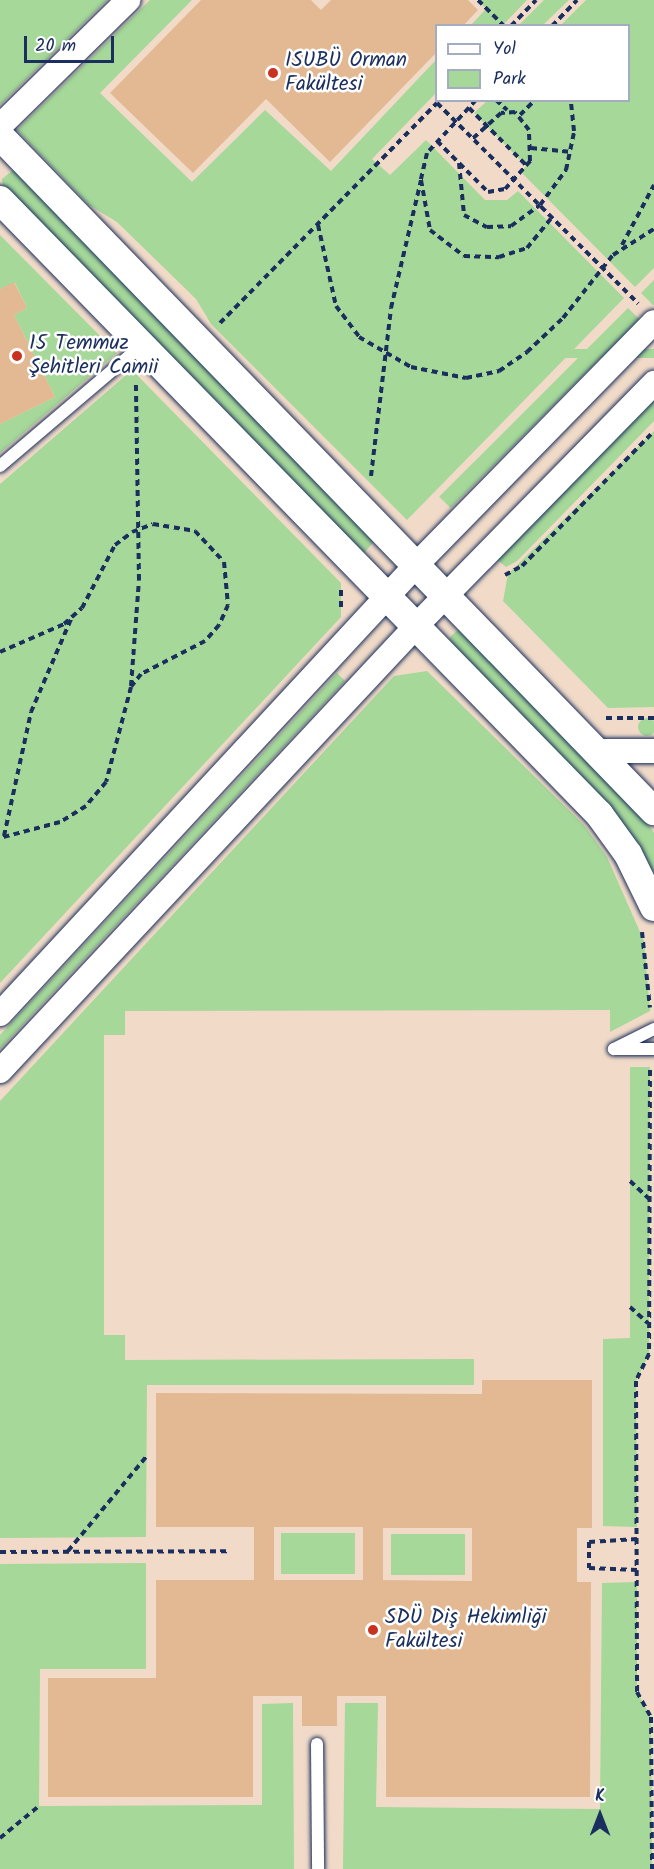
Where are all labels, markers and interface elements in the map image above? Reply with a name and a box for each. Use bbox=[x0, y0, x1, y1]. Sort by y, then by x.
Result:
scale bar bbox=[27, 24, 117, 62]
legend bbox=[435, 24, 630, 102]
text: 20 m bbox=[35, 32, 76, 61]
text: Yol bbox=[493, 35, 516, 64]
place label: ISUBÜ Orman Fakültesi bbox=[285, 48, 407, 98]
text: Park bbox=[493, 65, 526, 94]
marker: ISUBÜ Orman Fakültesi bbox=[266, 66, 280, 80]
place label: 15 Temmuz Şehitleri Camii bbox=[29, 331, 158, 381]
marker: 15 Temmuz Şehitleri Camii bbox=[10, 349, 24, 363]
place label: SDÜ Diş Hekimliği Fakültesi bbox=[385, 1605, 547, 1655]
marker: SDÜ Diş Hekimliği Fakültesi bbox=[366, 1623, 380, 1637]
text: K bbox=[595, 1784, 605, 1809]
north arrow bbox=[570, 1785, 630, 1845]

